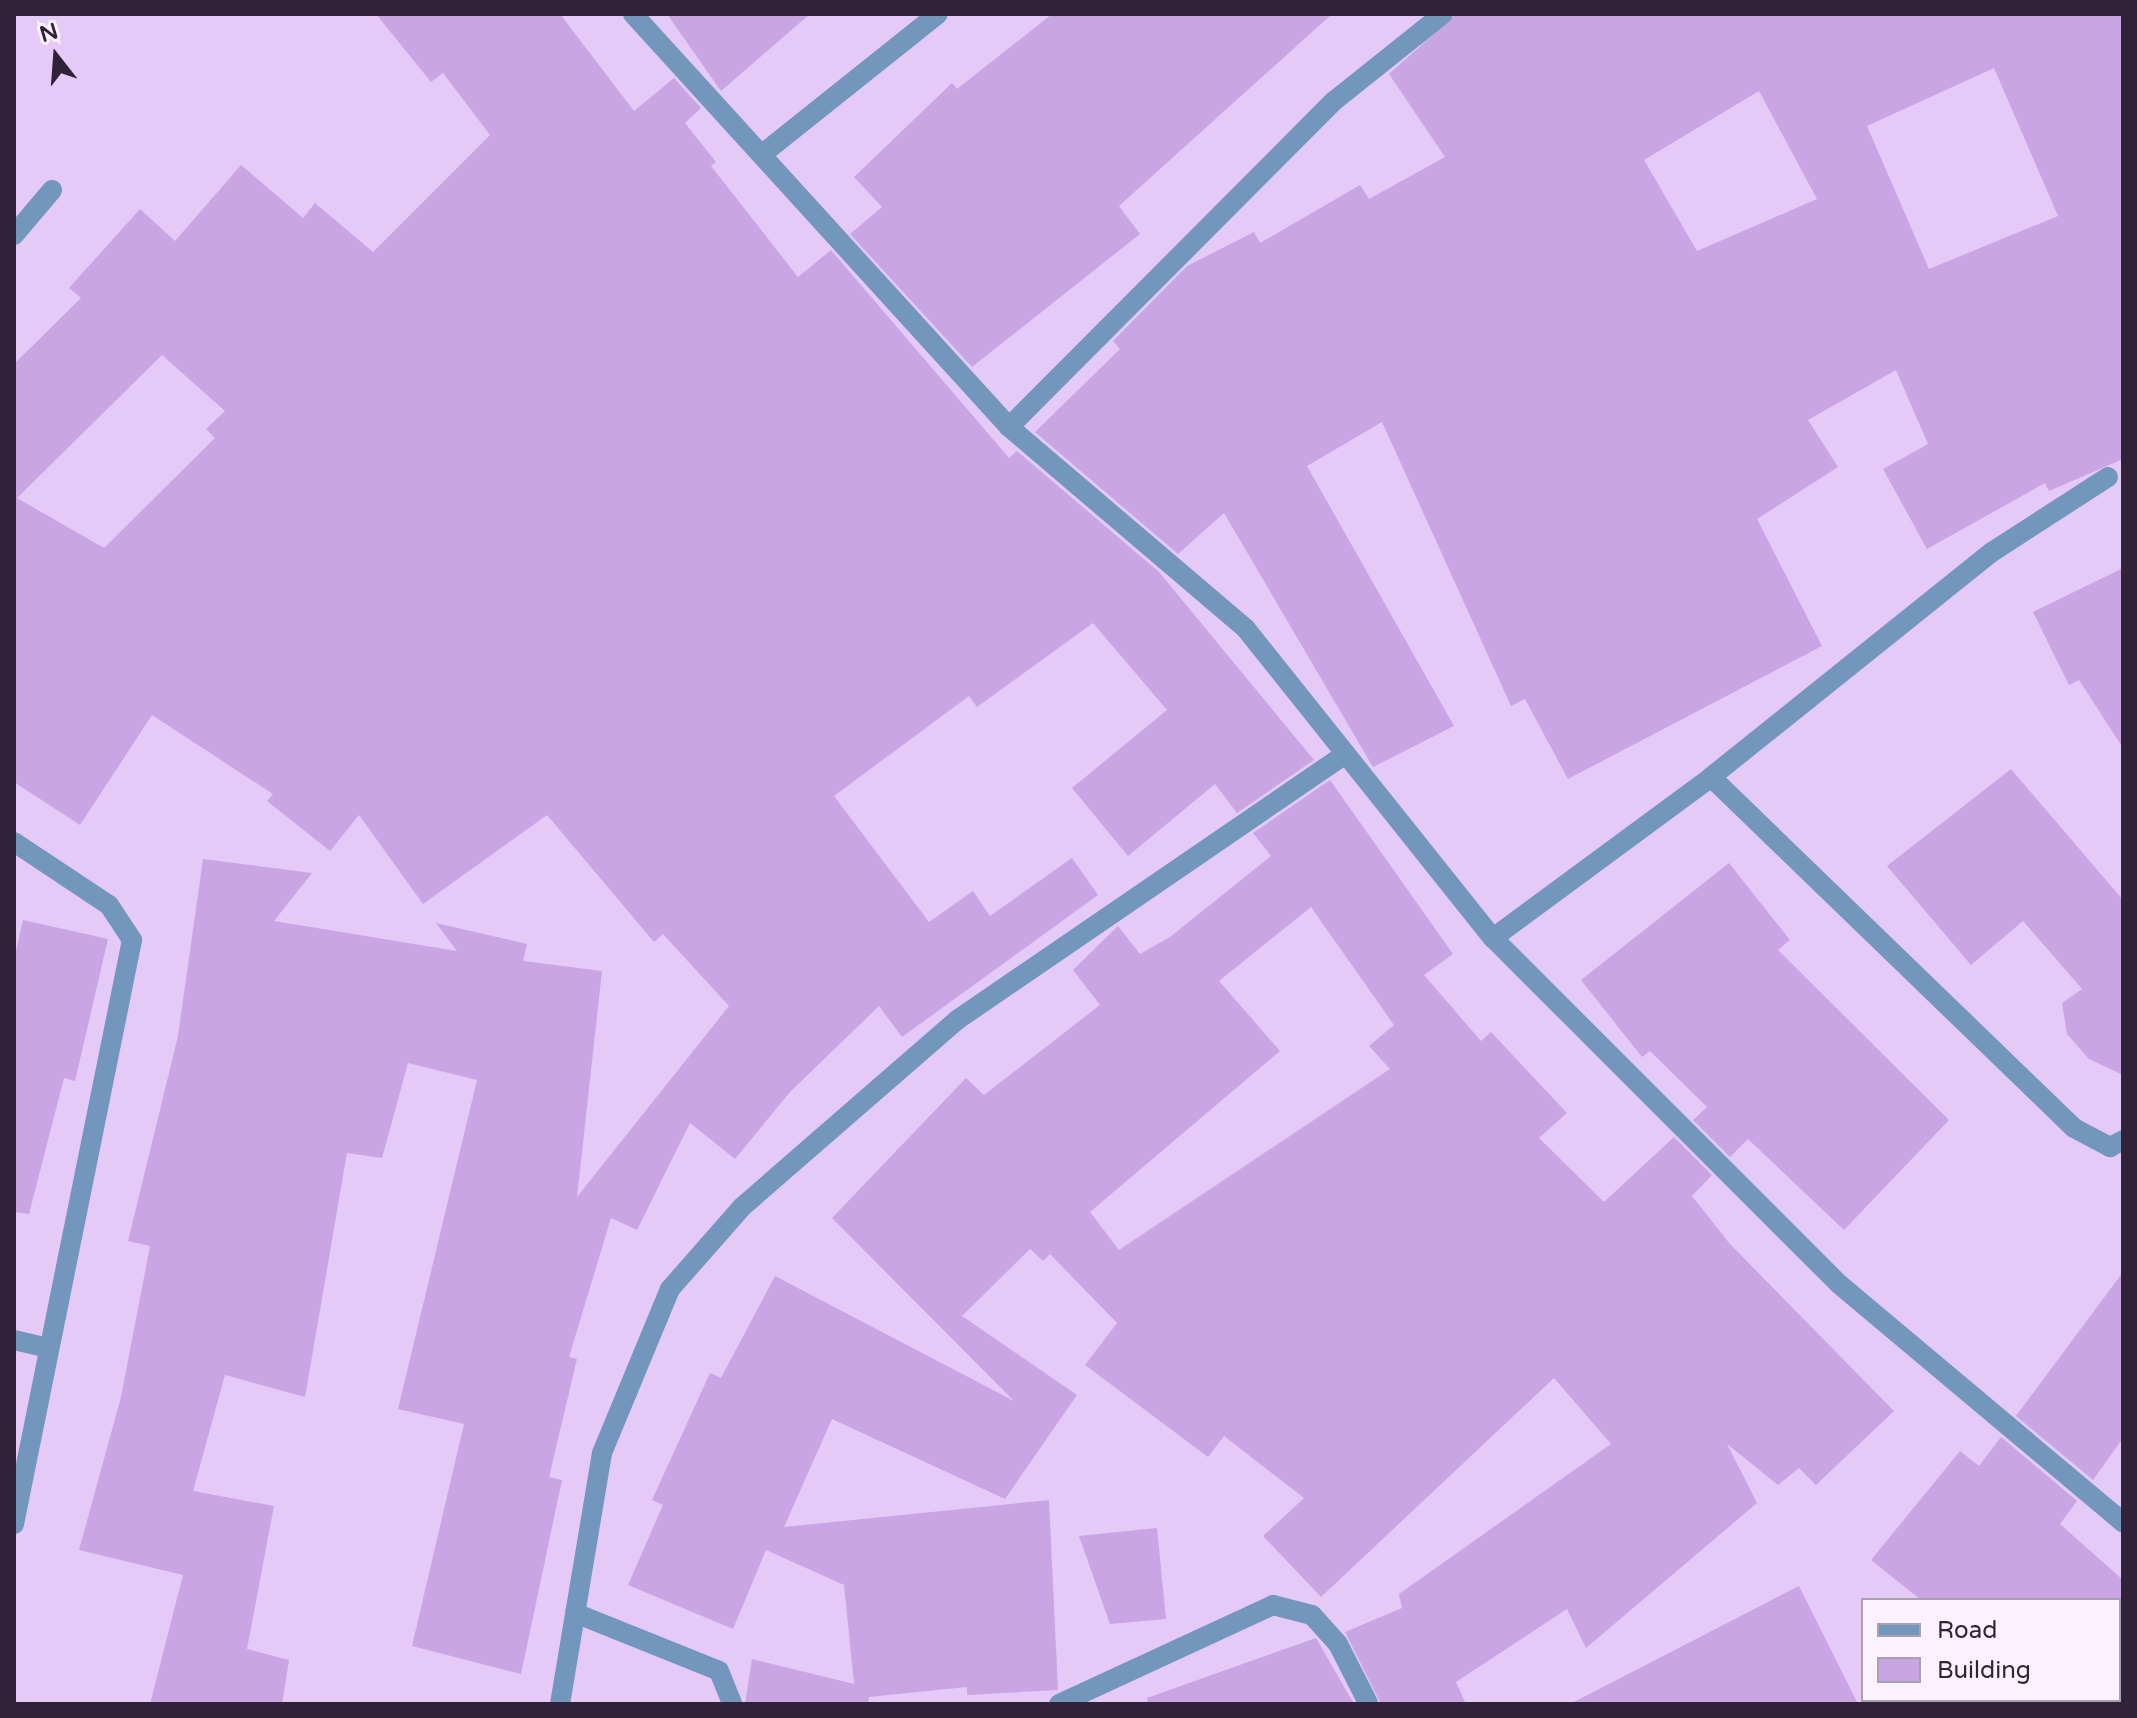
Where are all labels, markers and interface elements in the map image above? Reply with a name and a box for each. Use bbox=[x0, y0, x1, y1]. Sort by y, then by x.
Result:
north arrow bbox=[16, 16, 96, 96]
text: N bbox=[37, 18, 61, 48]
legend bbox=[1861, 1598, 2121, 1702]
text: Road bbox=[1937, 1616, 1997, 1645]
text: Building bbox=[1937, 1656, 2031, 1685]

